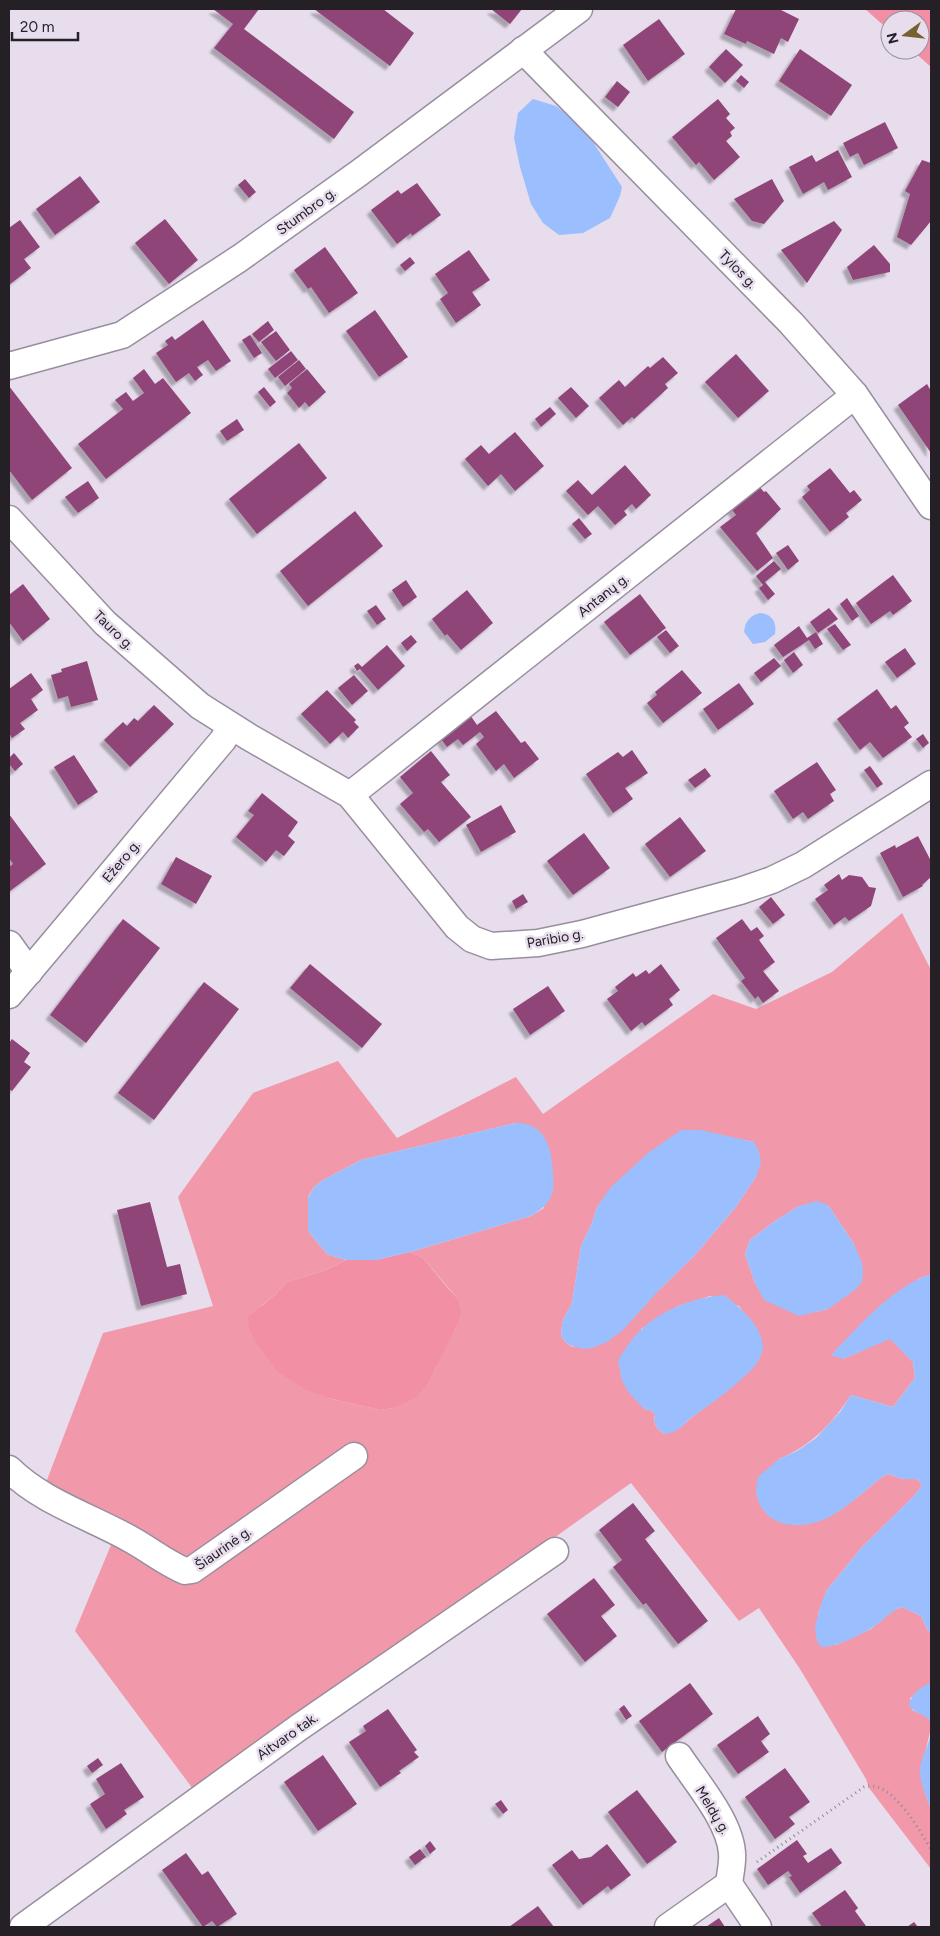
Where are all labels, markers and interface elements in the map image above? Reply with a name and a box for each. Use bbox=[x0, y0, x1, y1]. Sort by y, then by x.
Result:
scale bar bbox=[12, 10, 79, 42]
north arrow bbox=[880, 10, 930, 60]
text: 20 m bbox=[20, 18, 54, 36]
text: N bbox=[883, 31, 903, 46]
street label: Stumbro g. bbox=[273, 184, 339, 239]
street label: Tylos g. bbox=[715, 246, 760, 292]
street label: Antanų g. bbox=[574, 570, 632, 621]
street label: Tauro g. bbox=[90, 607, 137, 654]
street label: Ežero g. bbox=[99, 837, 144, 886]
street label: Paribio g. bbox=[525, 925, 585, 952]
street label: Šiaurinė g. bbox=[192, 1523, 255, 1574]
street label: Aitvaro tak. bbox=[253, 1709, 321, 1764]
street label: Meldų g. bbox=[692, 1783, 734, 1837]

